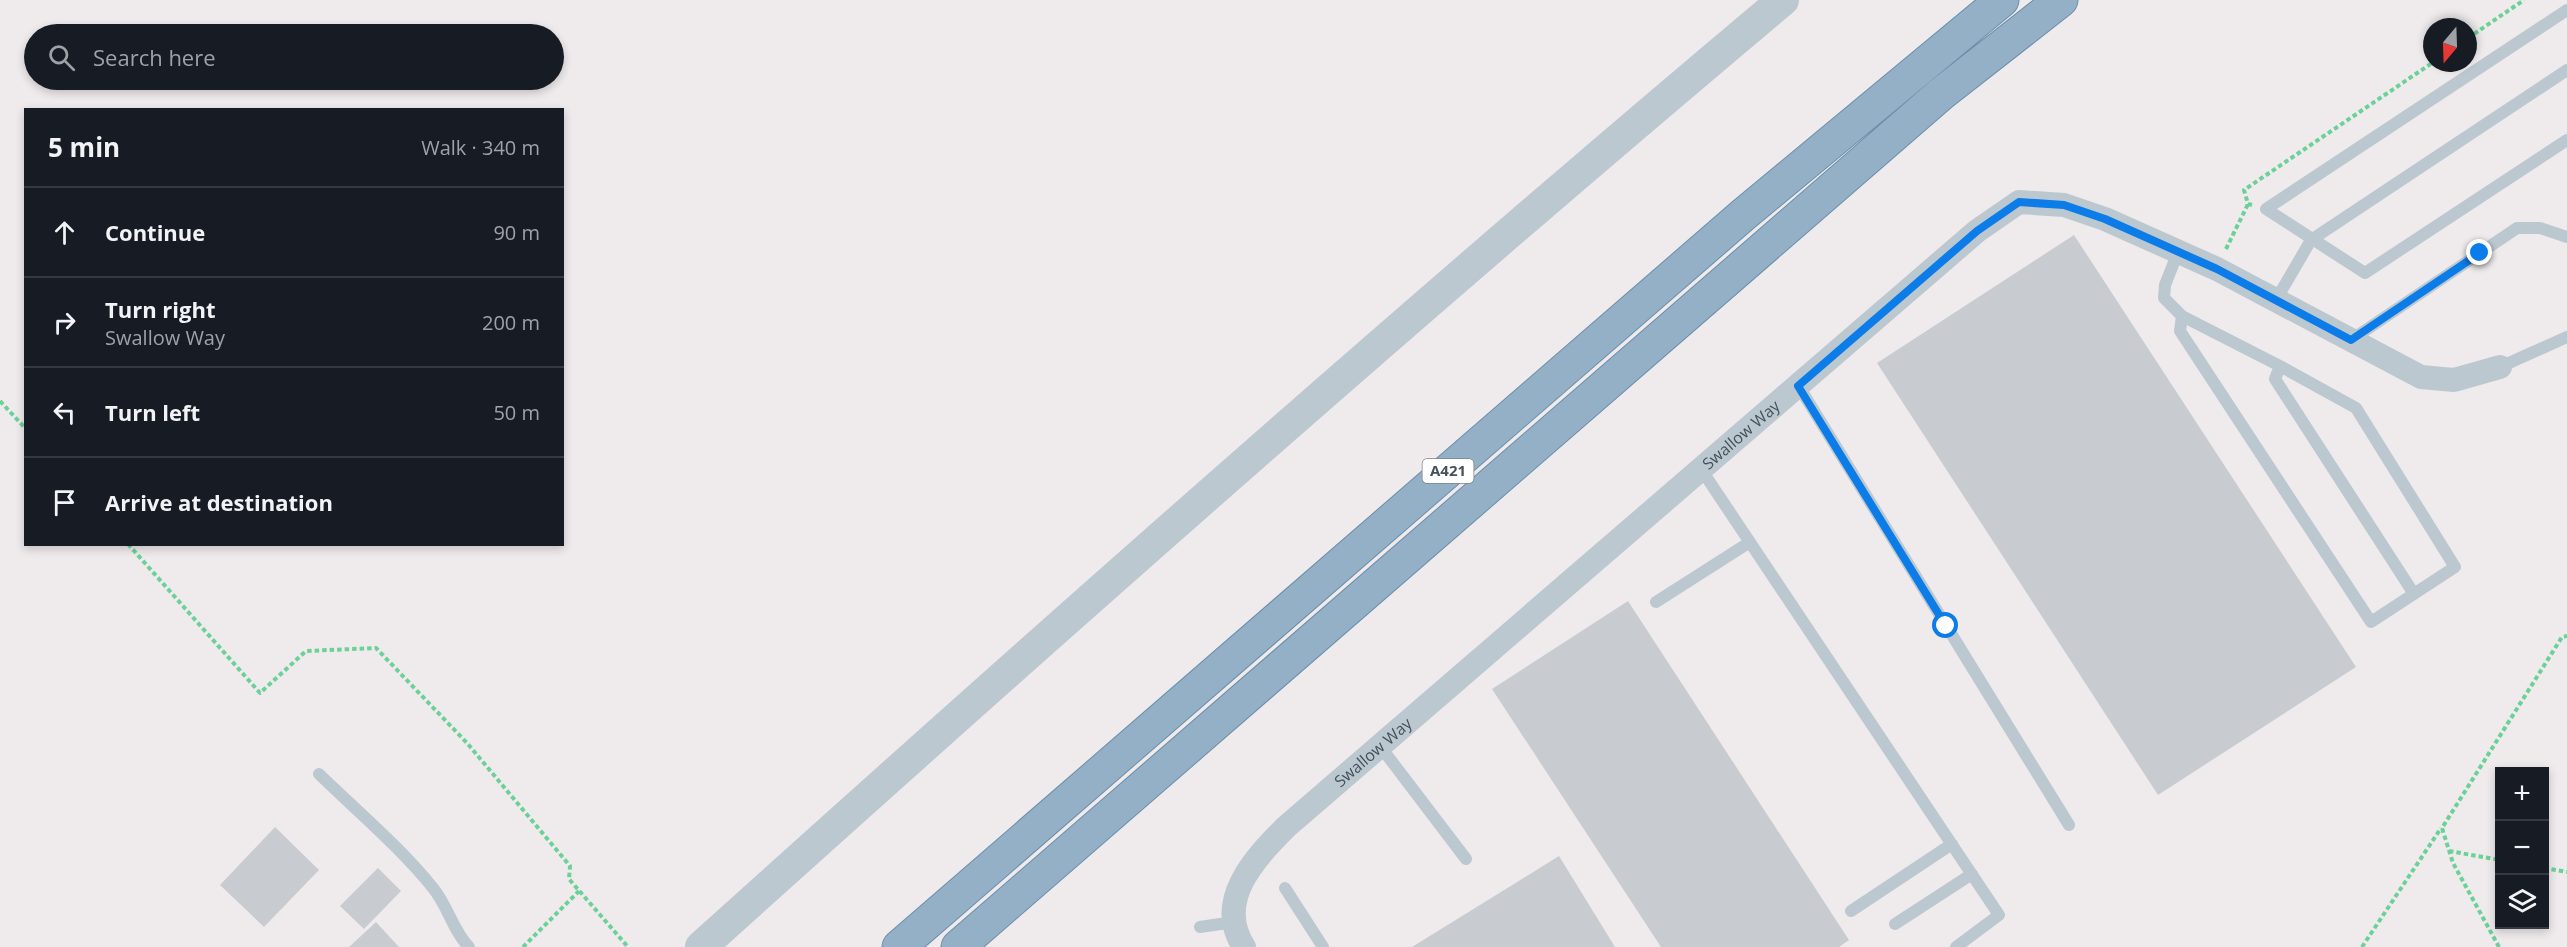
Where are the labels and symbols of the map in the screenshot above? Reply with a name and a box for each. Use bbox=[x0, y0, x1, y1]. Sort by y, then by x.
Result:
north arrow bbox=[2423, 18, 2477, 72]
route end bbox=[2466, 239, 2492, 265]
street label: Swallow Way bbox=[1697, 394, 1785, 474]
road number: A421 bbox=[1422, 459, 1474, 483]
route start bbox=[1932, 612, 1958, 638]
street label: Swallow Way bbox=[1329, 712, 1417, 792]

